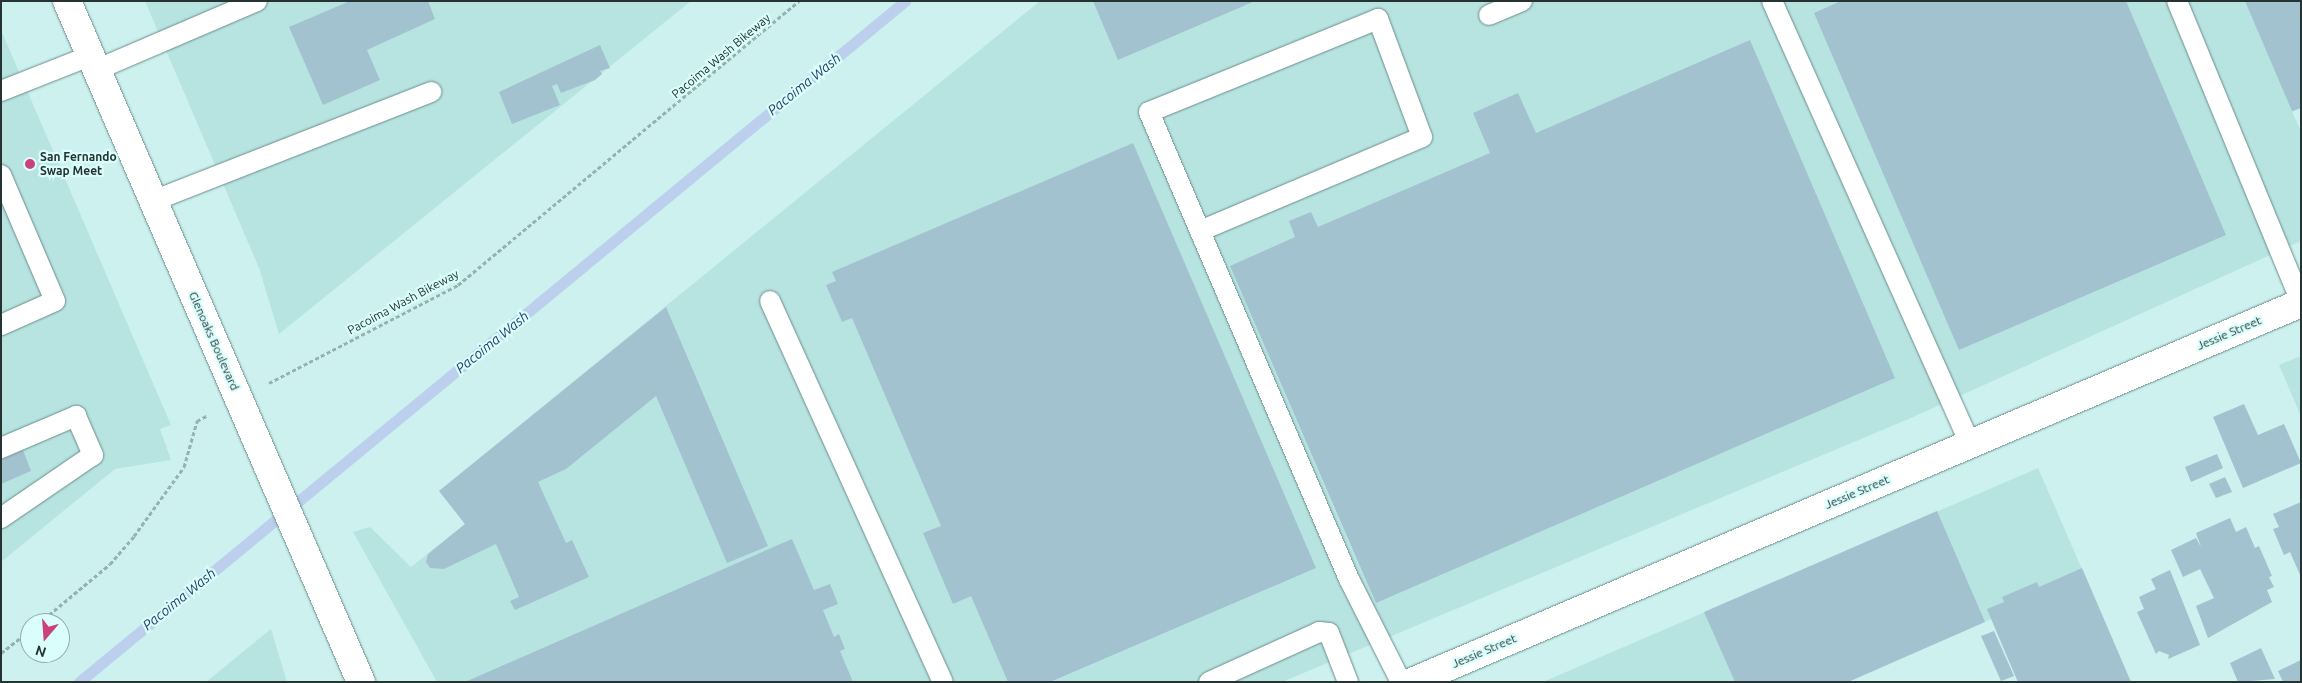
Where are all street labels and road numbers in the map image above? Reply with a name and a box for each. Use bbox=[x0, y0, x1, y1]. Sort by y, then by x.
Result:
street label: Pacoima Wash Bikeway bbox=[669, 11, 773, 101]
street label: Pacoima Wash Bikeway bbox=[345, 267, 461, 337]
street label: Glenoaks Boulevard bbox=[186, 289, 242, 393]
street label: Jessie Street bbox=[2195, 313, 2263, 353]
street label: Jessie Street bbox=[1823, 472, 1891, 512]
street label: Jessie Street bbox=[1450, 631, 1518, 671]

